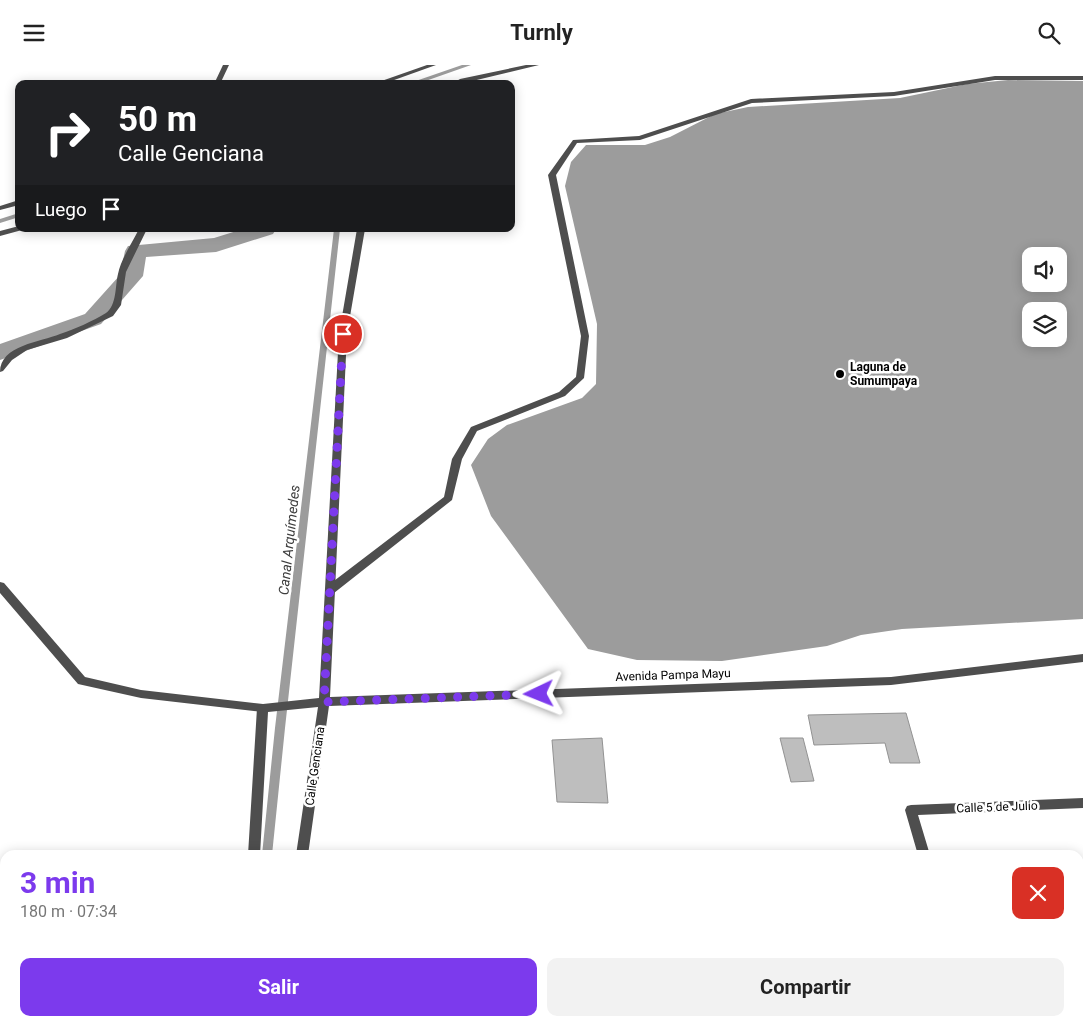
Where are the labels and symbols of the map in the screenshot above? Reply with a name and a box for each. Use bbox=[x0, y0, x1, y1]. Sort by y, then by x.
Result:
pin bbox=[322, 313, 364, 355]
place label: Laguna de Sumumpaya bbox=[850, 360, 918, 388]
marker: Laguna de Sumumpaya bbox=[834, 368, 846, 380]
water label: Canal Arquímedes bbox=[275, 484, 303, 596]
street label: Avenida Pampa Mayu bbox=[615, 666, 731, 684]
position arrow bbox=[512, 667, 564, 719]
street label: Calle Genciana bbox=[303, 726, 327, 806]
street label: Calle 5 de Julio bbox=[956, 799, 1038, 815]

